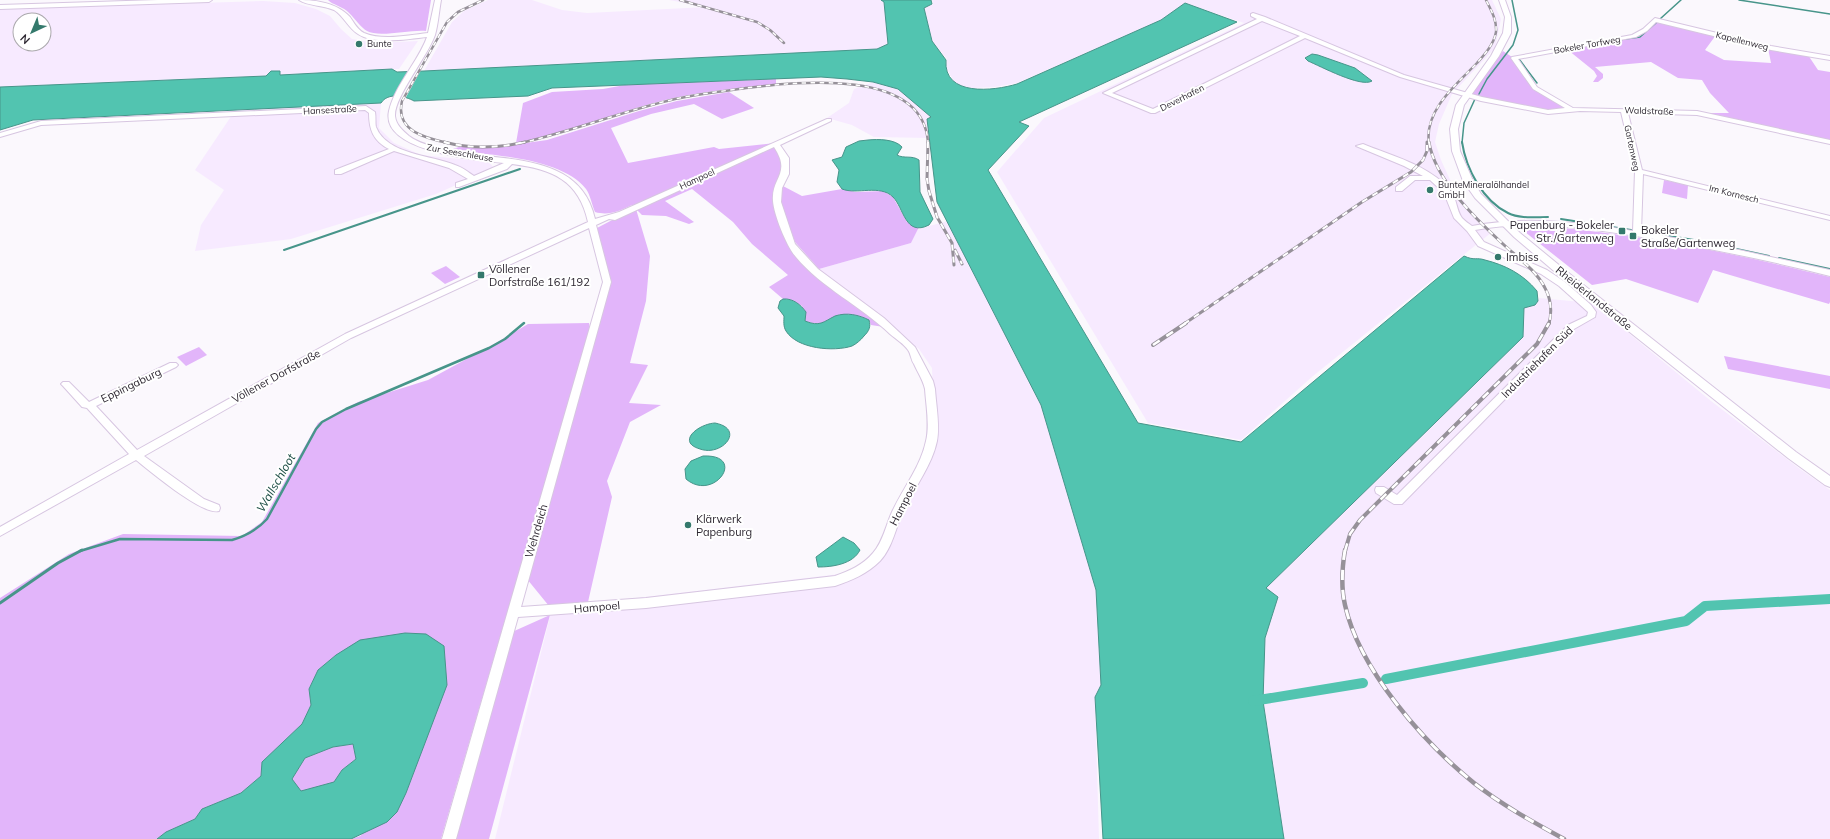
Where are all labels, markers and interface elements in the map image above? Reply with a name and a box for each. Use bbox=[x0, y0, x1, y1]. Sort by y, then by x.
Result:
north arrow bbox=[12, 12, 52, 52]
street label: Kapellenweg bbox=[1715, 29, 1770, 52]
text: N bbox=[17, 31, 33, 47]
street label: Bokeler Torfweg bbox=[1553, 33, 1621, 56]
place label: Bunte bbox=[367, 38, 392, 49]
marker: Bunte bbox=[354, 39, 364, 49]
street label: Deverhafen bbox=[1158, 82, 1206, 113]
street label: Hansestraße bbox=[303, 103, 357, 116]
street label: Waldstraße bbox=[1624, 104, 1674, 117]
street label: Gartenweg bbox=[1622, 124, 1643, 172]
street label: Zur Seeschleuse bbox=[426, 141, 494, 164]
street label: Hampoel bbox=[677, 166, 716, 192]
place label: BunteMineralölhandel GmbH bbox=[1438, 179, 1529, 200]
street label: Im Kornesch bbox=[1708, 182, 1760, 205]
marker: BunteMineralölhandel GmbH bbox=[1425, 185, 1435, 195]
place label: Papenburg - Bokeler Str./Gartenweg bbox=[1510, 218, 1614, 245]
place label: Bokeler Straße/Gartenweg bbox=[1641, 223, 1735, 250]
marker: Papenburg - Bokeler Str./Gartenweg bbox=[1617, 226, 1627, 236]
marker: Bokeler Straße/Gartenweg bbox=[1628, 231, 1638, 241]
place label: Imbiss bbox=[1506, 250, 1539, 264]
marker: Imbiss bbox=[1493, 252, 1503, 262]
place label: Völlener Dorfstraße 161/192 bbox=[489, 262, 590, 289]
street label: Rheiderlandstraße bbox=[1553, 263, 1635, 333]
marker: Völlener Dorfstraße 161/192 bbox=[476, 270, 486, 280]
street label: Industriehafen Süd bbox=[1498, 323, 1576, 401]
street label: Völlener Dorfstraße bbox=[229, 346, 323, 406]
street label: Eppingaburg bbox=[99, 364, 163, 406]
water label: Wallschloot bbox=[253, 450, 299, 515]
street label: Hampoel bbox=[886, 480, 920, 528]
street label: Wehrdeich bbox=[522, 503, 550, 559]
place label: Klärwerk Papenburg bbox=[696, 512, 752, 539]
marker: Klärwerk Papenburg bbox=[683, 520, 693, 530]
street label: Hampoel bbox=[573, 598, 621, 616]

